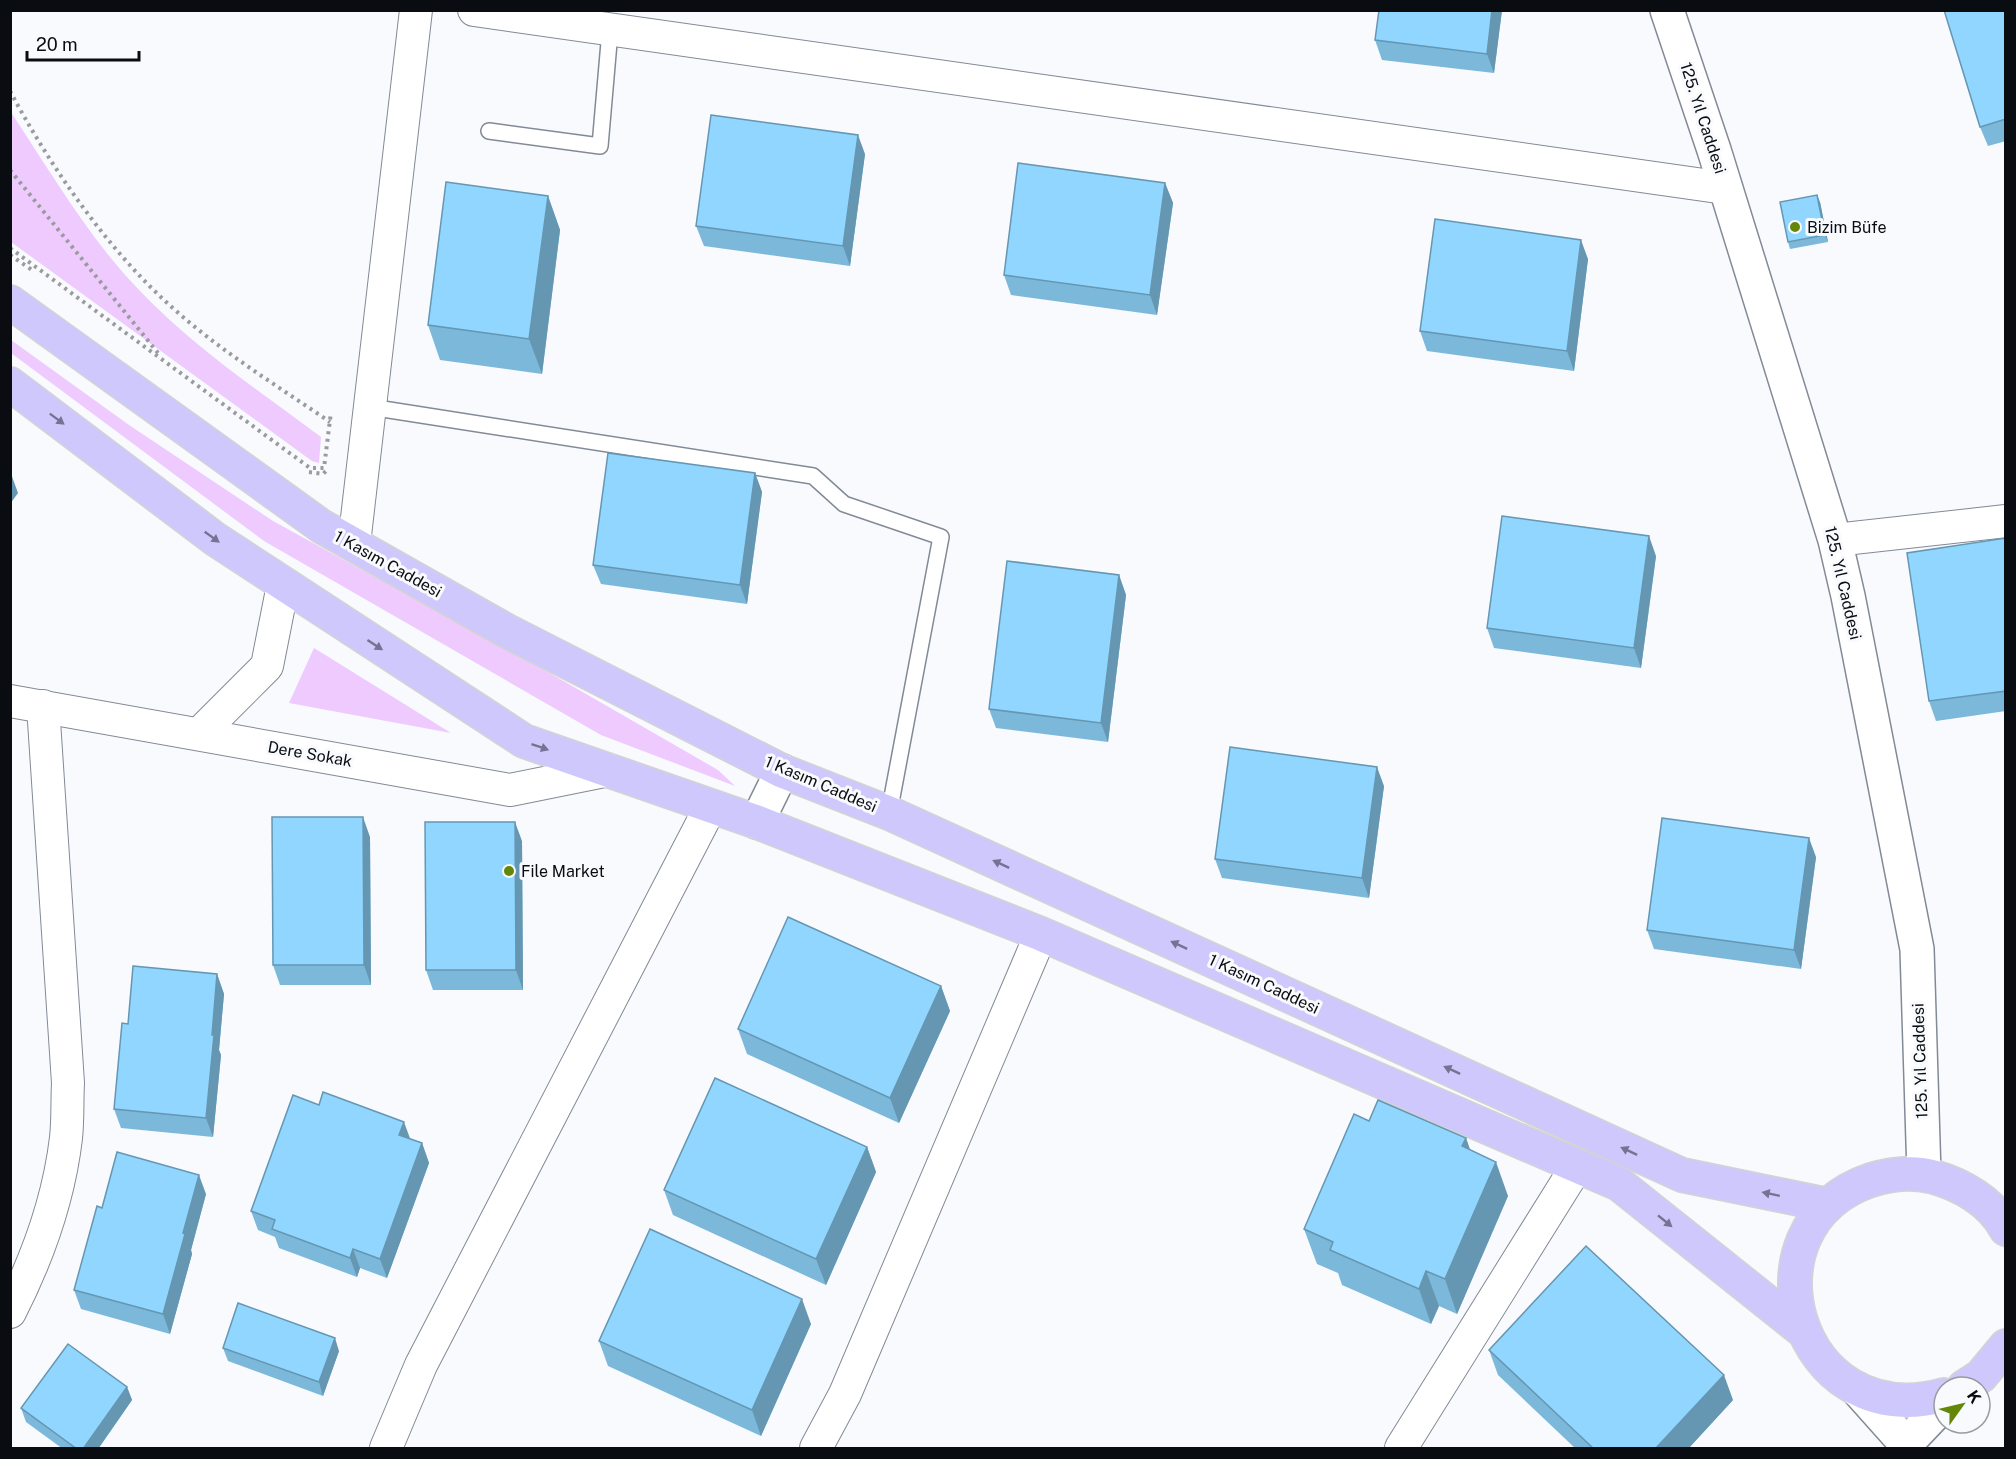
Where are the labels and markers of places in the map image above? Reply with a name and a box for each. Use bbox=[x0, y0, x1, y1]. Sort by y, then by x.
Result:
place label: Bizim Büfe bbox=[1807, 218, 1886, 237]
marker: Bizim Büfe bbox=[1788, 220, 1802, 234]
place label: File Market bbox=[521, 862, 605, 881]
marker: File Market bbox=[502, 864, 516, 878]

